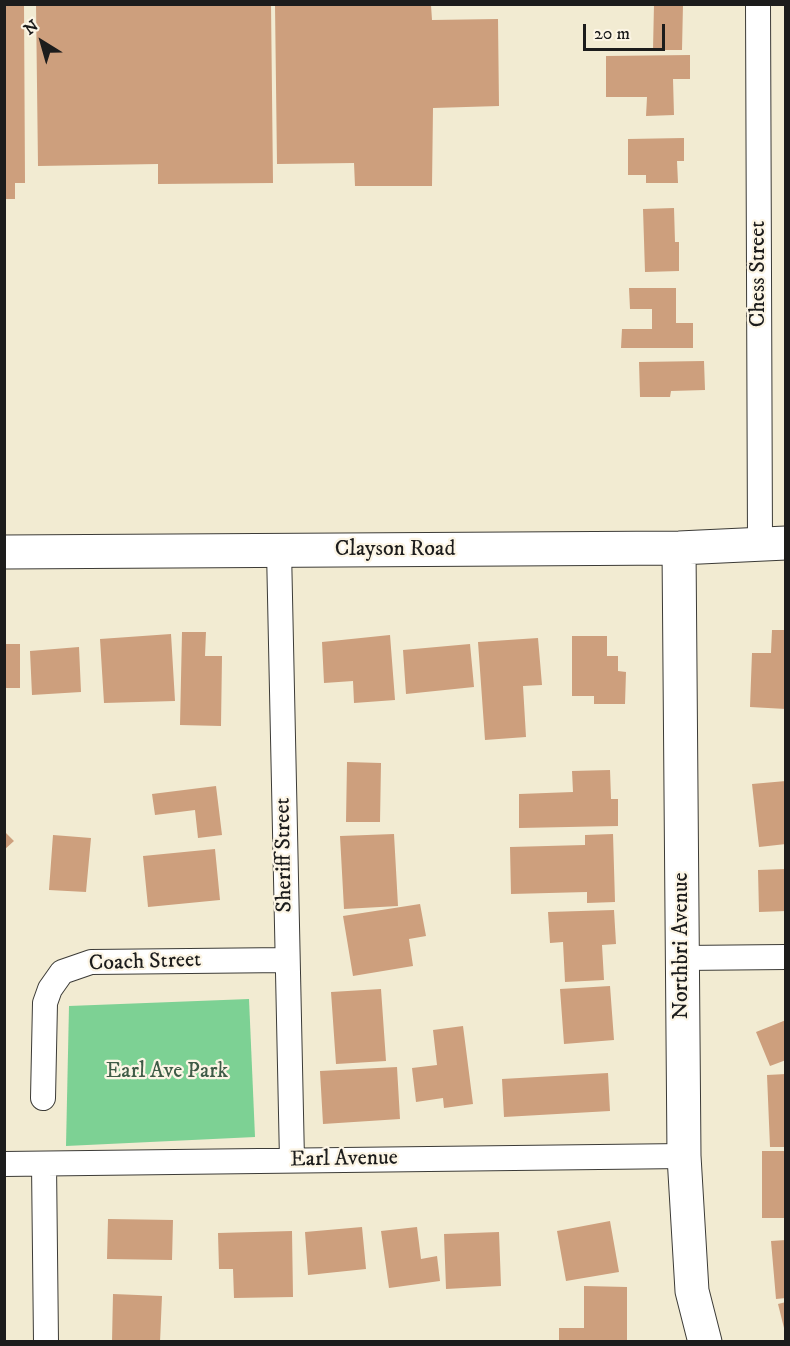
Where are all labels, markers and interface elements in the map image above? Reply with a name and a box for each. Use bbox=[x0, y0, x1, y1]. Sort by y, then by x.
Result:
north arrow bbox=[12, 12, 72, 72]
scale bar bbox=[586, 12, 668, 50]
text: N bbox=[20, 16, 42, 40]
text: 20 m bbox=[594, 23, 630, 45]
street label: Chess Street bbox=[746, 221, 772, 327]
street label: Clayson Road bbox=[335, 537, 455, 563]
street label: Sheriff Street bbox=[271, 797, 299, 913]
street label: Northbri Avenue bbox=[669, 872, 695, 1020]
street label: Coach Street bbox=[88, 948, 202, 978]
park label: Earl Ave Park bbox=[106, 1059, 228, 1085]
street label: Earl Avenue bbox=[290, 1146, 398, 1174]

